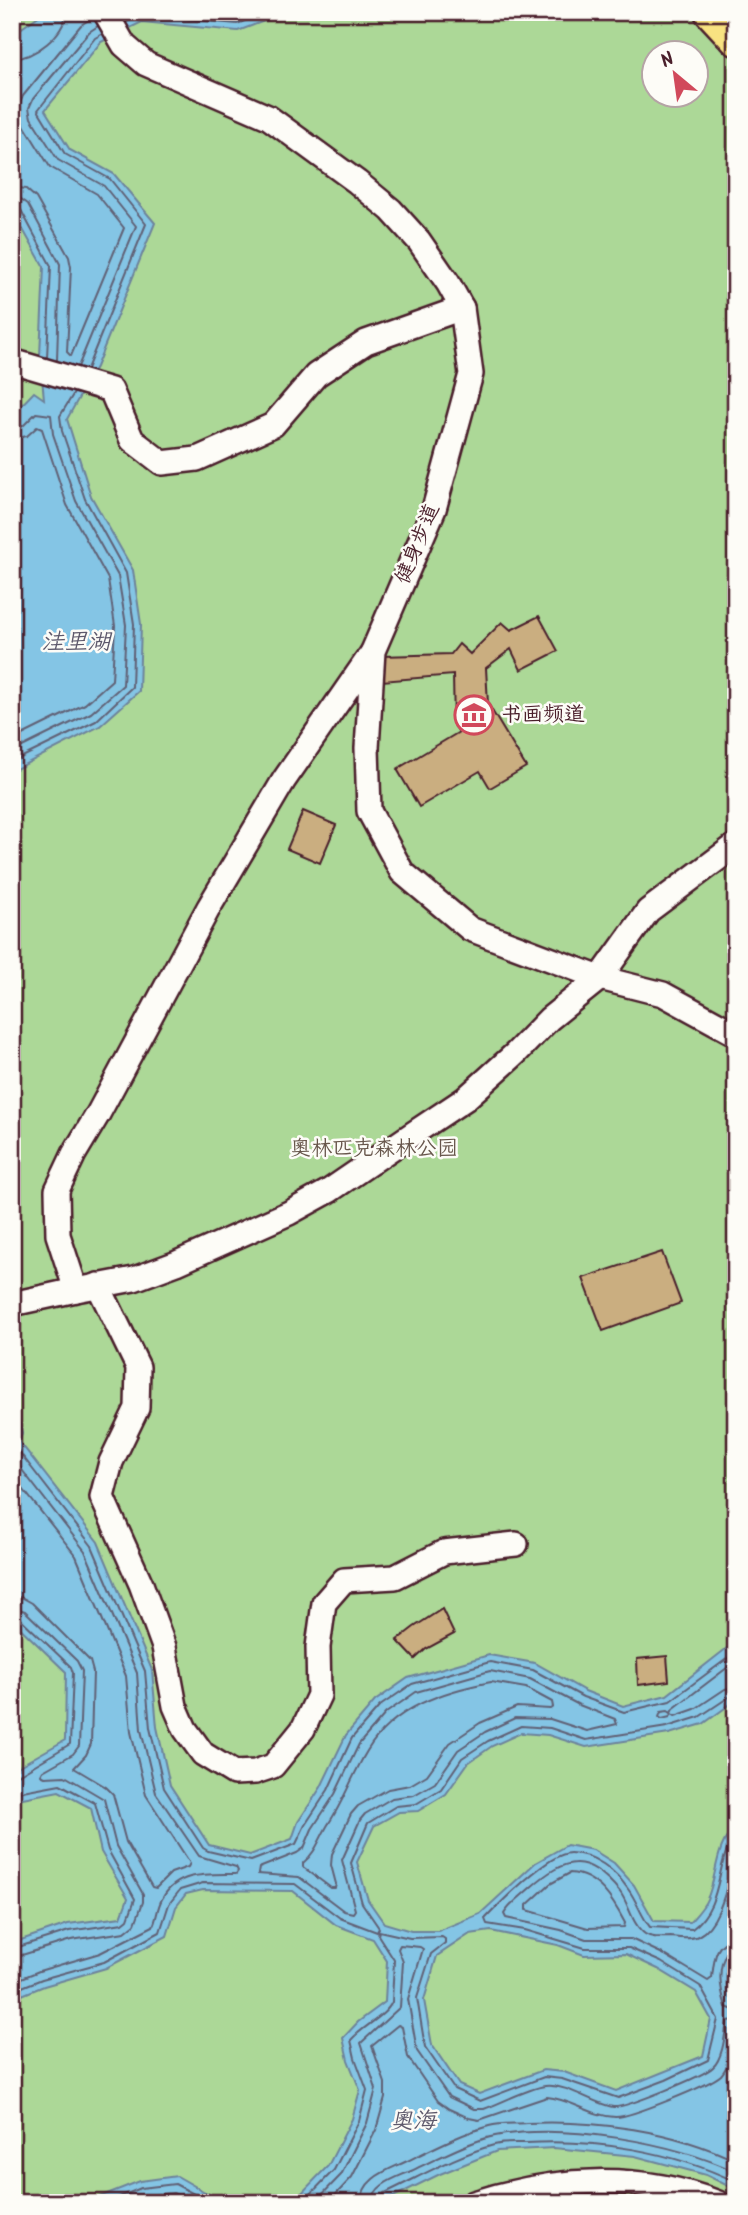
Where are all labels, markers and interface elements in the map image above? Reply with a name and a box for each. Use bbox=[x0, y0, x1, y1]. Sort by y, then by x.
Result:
north arrow bbox=[640, 38, 710, 108]
text: N bbox=[655, 45, 680, 77]
street label: 健身步道 bbox=[387, 499, 449, 589]
water label: 洼里湖 bbox=[42, 625, 113, 661]
museum icon: 书画频道 bbox=[453, 694, 495, 736]
place label: 书画频道 bbox=[501, 699, 585, 732]
park label: 奥林匹克森林公园 bbox=[290, 1133, 458, 1166]
water label: 奥海 bbox=[390, 2104, 438, 2140]

